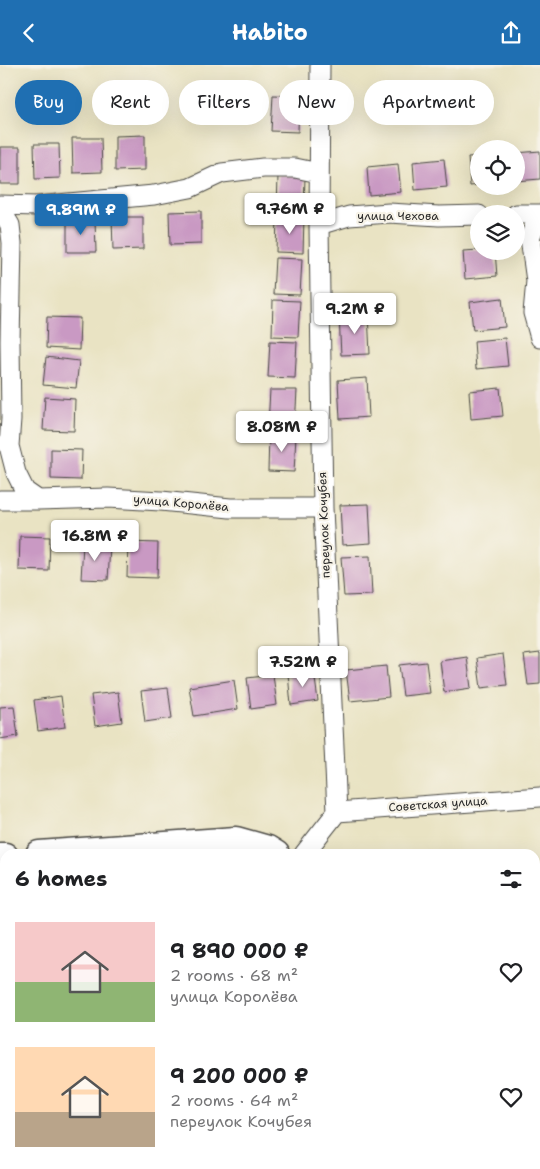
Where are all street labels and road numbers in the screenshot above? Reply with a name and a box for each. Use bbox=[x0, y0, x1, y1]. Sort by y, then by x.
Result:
street label: улица Чехова bbox=[357, 208, 439, 224]
street label: переулок Кочубея bbox=[314, 471, 334, 579]
street label: улица Королёва bbox=[133, 491, 230, 515]
street label: Советская улица bbox=[388, 793, 489, 815]

